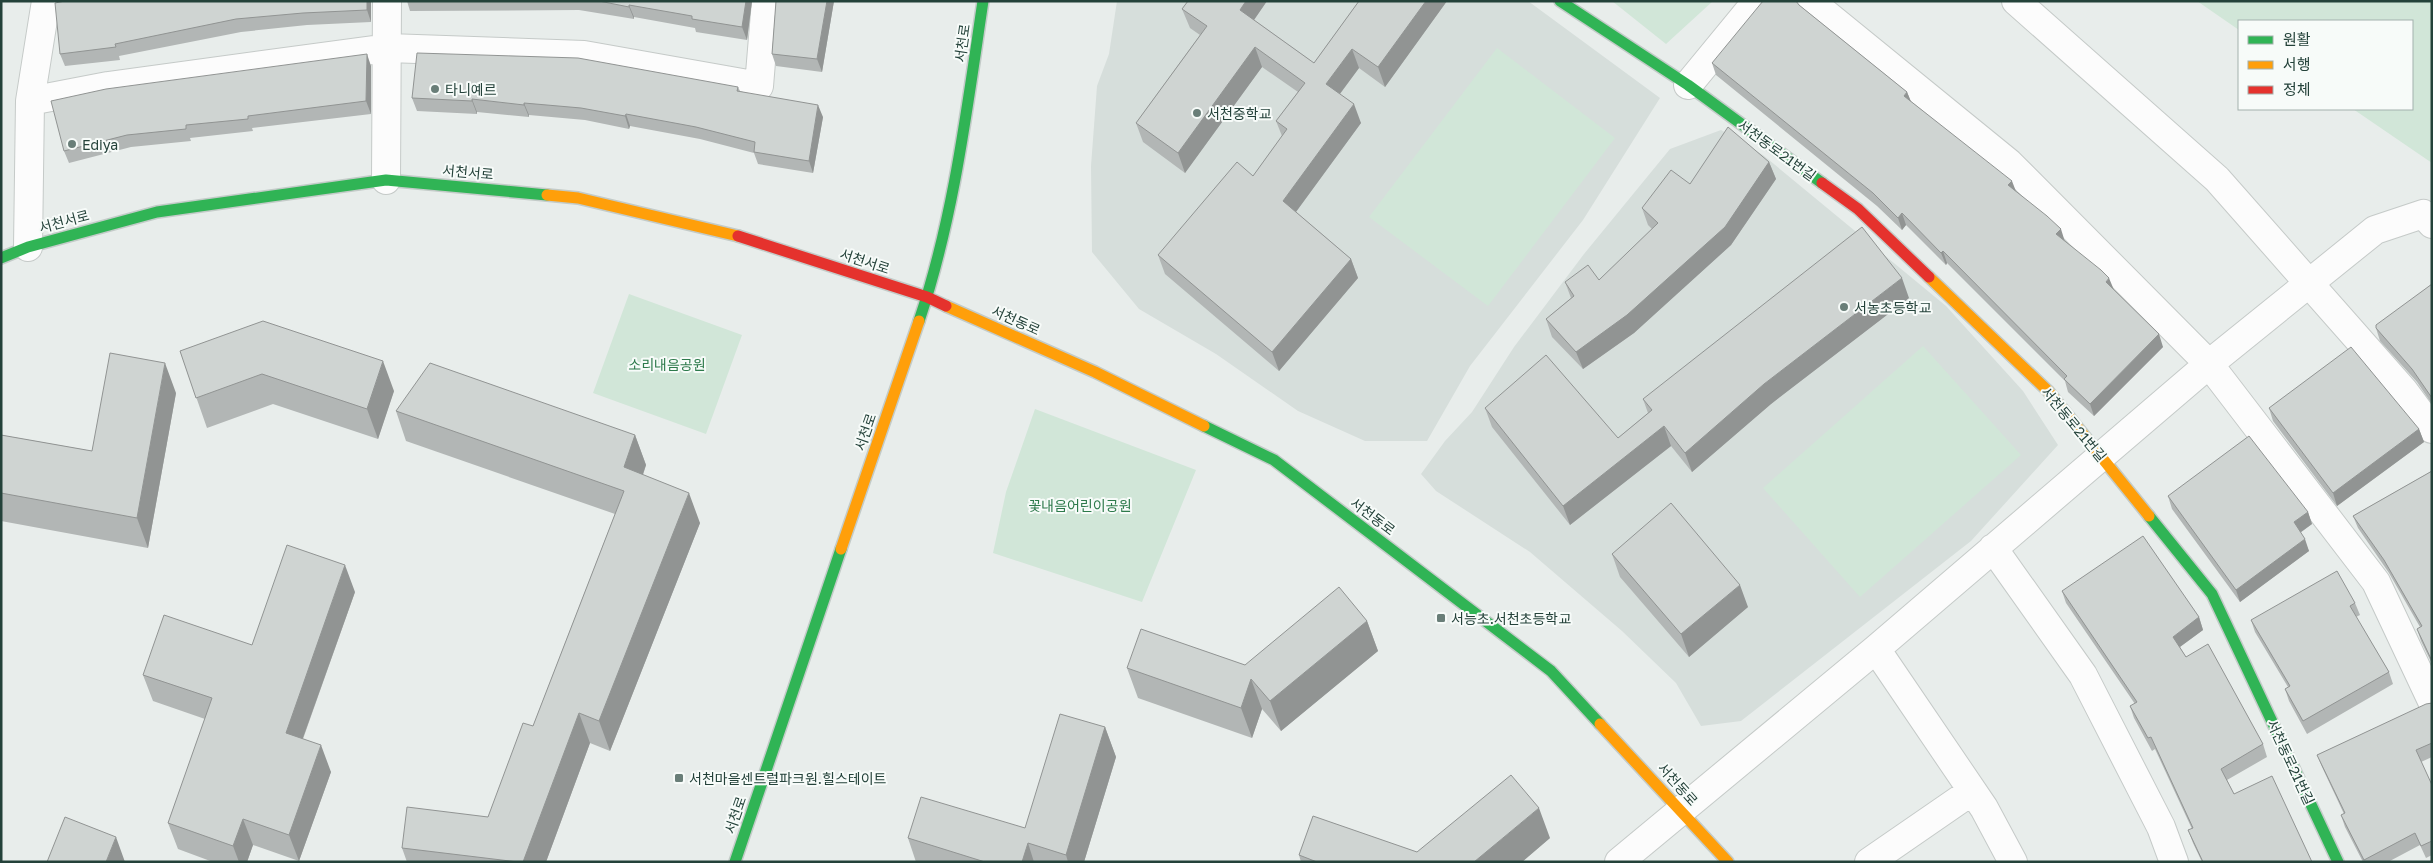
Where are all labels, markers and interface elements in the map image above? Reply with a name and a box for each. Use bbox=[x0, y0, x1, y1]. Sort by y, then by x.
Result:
legend bbox=[2238, 20, 2413, 110]
street label: 서천로 bbox=[951, 23, 973, 63]
text: 원활 bbox=[2283, 30, 2311, 48]
text: 서행 bbox=[2283, 55, 2311, 73]
text: 정체 bbox=[2283, 80, 2311, 98]
place label: 타니예르 bbox=[445, 81, 497, 98]
marker: 타니예르 bbox=[429, 83, 441, 95]
place label: 서천중학교 bbox=[1207, 105, 1272, 122]
marker: 서천중학교 bbox=[1191, 107, 1203, 119]
street label: 서천동로21번길 bbox=[1735, 116, 1819, 184]
place label: Ediya bbox=[82, 136, 118, 153]
marker: Ediya bbox=[66, 138, 78, 150]
street label: 서천서로 bbox=[442, 161, 495, 183]
street label: 서천서로 bbox=[37, 206, 91, 236]
street label: 서천서로 bbox=[838, 245, 892, 277]
place label: 서농초등학교 bbox=[1854, 299, 1931, 316]
marker: 서농초등학교 bbox=[1838, 301, 1850, 313]
street label: 서천동로 bbox=[989, 302, 1043, 338]
park label: 소리내음공원 bbox=[628, 356, 706, 373]
street label: 서천동로21번길 bbox=[2038, 383, 2110, 465]
street label: 서천로 bbox=[851, 411, 879, 453]
street label: 서천동로 bbox=[1347, 494, 1399, 538]
park label: 꽃내음어린이공원 bbox=[1028, 497, 1132, 514]
place label: 서능초.서천초등학교 bbox=[1451, 610, 1571, 627]
marker: 서능초.서천초등학교 bbox=[1435, 612, 1447, 624]
street label: 서천동로21번길 bbox=[2264, 717, 2318, 807]
street label: 서천동로 bbox=[1654, 759, 1702, 809]
place label: 서천마을센트럴파크원.힐스테이트 bbox=[689, 770, 887, 787]
marker: 서천마을센트럴파크원.힐스테이트 bbox=[673, 772, 685, 784]
street label: 서천로 bbox=[721, 794, 749, 836]

